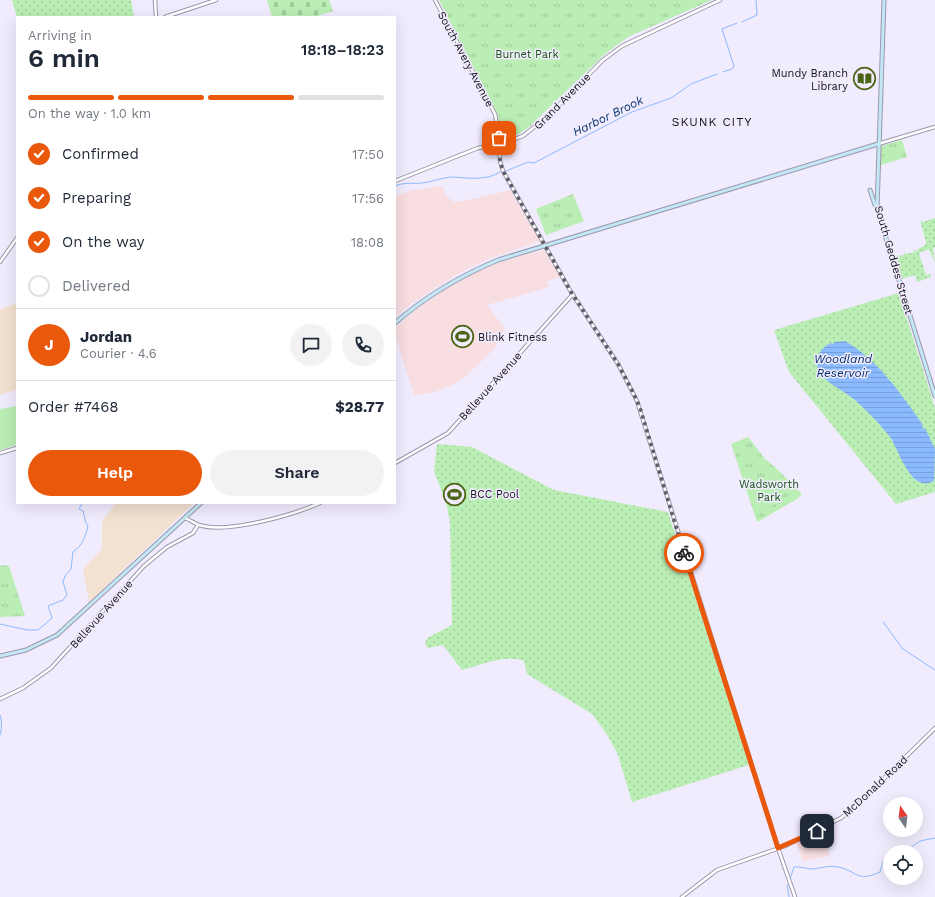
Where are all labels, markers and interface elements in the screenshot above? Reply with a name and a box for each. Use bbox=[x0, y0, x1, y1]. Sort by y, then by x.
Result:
street label: South Avery Avenue bbox=[435, 9, 496, 109]
text: Arriving in bbox=[28, 28, 92, 43]
text: 18:18–18:23 bbox=[301, 41, 384, 59]
text: 6 min bbox=[28, 43, 100, 73]
park label: Burnet Park bbox=[495, 48, 559, 61]
library icon: Mundy Branch Library bbox=[851, 66, 877, 92]
place label: Mundy Branch Library bbox=[772, 67, 848, 93]
street label: Grand Avenue bbox=[531, 70, 593, 132]
water label: Harbor Brook bbox=[571, 93, 646, 139]
text: On the way · 1.0 km bbox=[28, 106, 151, 121]
district label: SKUNK CITY bbox=[672, 115, 752, 129]
pin bbox=[482, 121, 516, 155]
icon: bag bbox=[488, 127, 510, 149]
icon: check bbox=[28, 143, 50, 165]
text: Confirmed bbox=[62, 145, 139, 163]
text: 17:50 bbox=[352, 147, 384, 162]
icon: check bbox=[28, 187, 50, 209]
text: Preparing bbox=[62, 189, 131, 207]
text: 17:56 bbox=[352, 191, 384, 206]
street label: South Geddes Street bbox=[872, 204, 915, 316]
icon: check bbox=[28, 231, 50, 253]
text: On the way bbox=[62, 233, 144, 251]
text: 18:08 bbox=[351, 235, 384, 250]
text: Delivered bbox=[62, 277, 130, 295]
button: chat bbox=[290, 324, 332, 366]
button: phone bbox=[342, 324, 384, 366]
sports icon: Blink Fitness bbox=[450, 324, 476, 350]
text: Jordan bbox=[80, 328, 132, 346]
place label: Blink Fitness bbox=[478, 331, 547, 344]
text: J bbox=[44, 336, 54, 354]
text: Courier · 4.6 bbox=[80, 346, 157, 361]
street label: Bellevue Avenue bbox=[456, 349, 524, 423]
water label: Woodland Reservoir bbox=[814, 352, 873, 380]
text: Order #7468 bbox=[28, 398, 119, 416]
text: $28.77 bbox=[335, 398, 384, 416]
button: Help bbox=[28, 450, 202, 496]
button: Share bbox=[210, 450, 384, 496]
park label: Wadsworth Park bbox=[739, 478, 799, 504]
sports icon: BCC Pool bbox=[441, 481, 467, 507]
place label: BCC Pool bbox=[470, 488, 520, 501]
courier bbox=[664, 533, 704, 573]
icon: bike bbox=[673, 542, 695, 564]
street label: Bellevue Avenue bbox=[67, 577, 135, 651]
street label: McDonald Road bbox=[840, 753, 910, 820]
north arrow bbox=[883, 797, 923, 837]
map controls bbox=[883, 797, 923, 885]
pin bbox=[800, 814, 834, 848]
icon: home bbox=[806, 820, 828, 842]
button: locate bbox=[883, 845, 923, 885]

